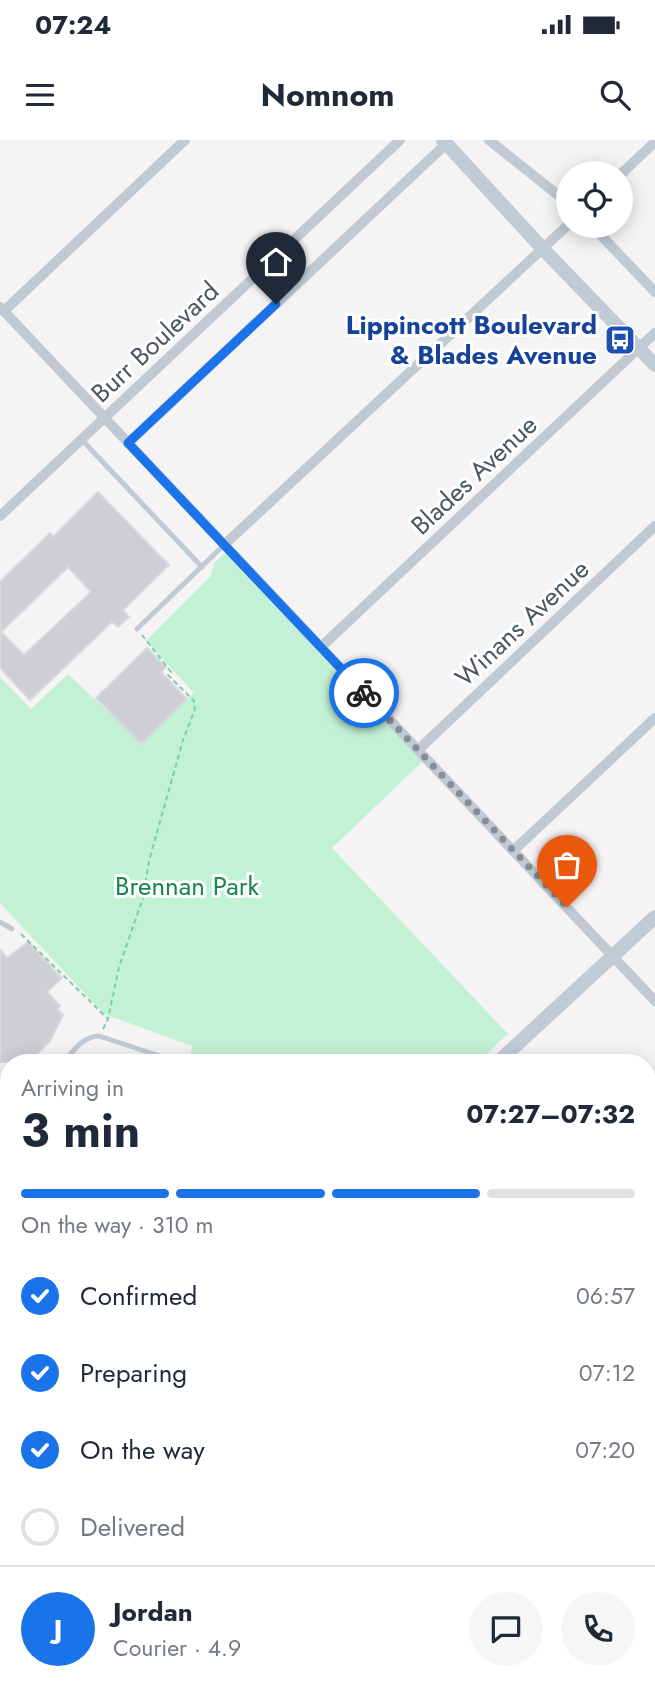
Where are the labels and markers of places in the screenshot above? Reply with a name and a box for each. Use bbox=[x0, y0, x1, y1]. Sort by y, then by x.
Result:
pin bbox=[246, 232, 306, 304]
place label: Lippincott Boulevard & Blades Avenue bbox=[346, 306, 597, 374]
bus stop icon: Lippincott Boulevard & Blades Avenue bbox=[603, 323, 637, 357]
pin bbox=[537, 835, 597, 907]

